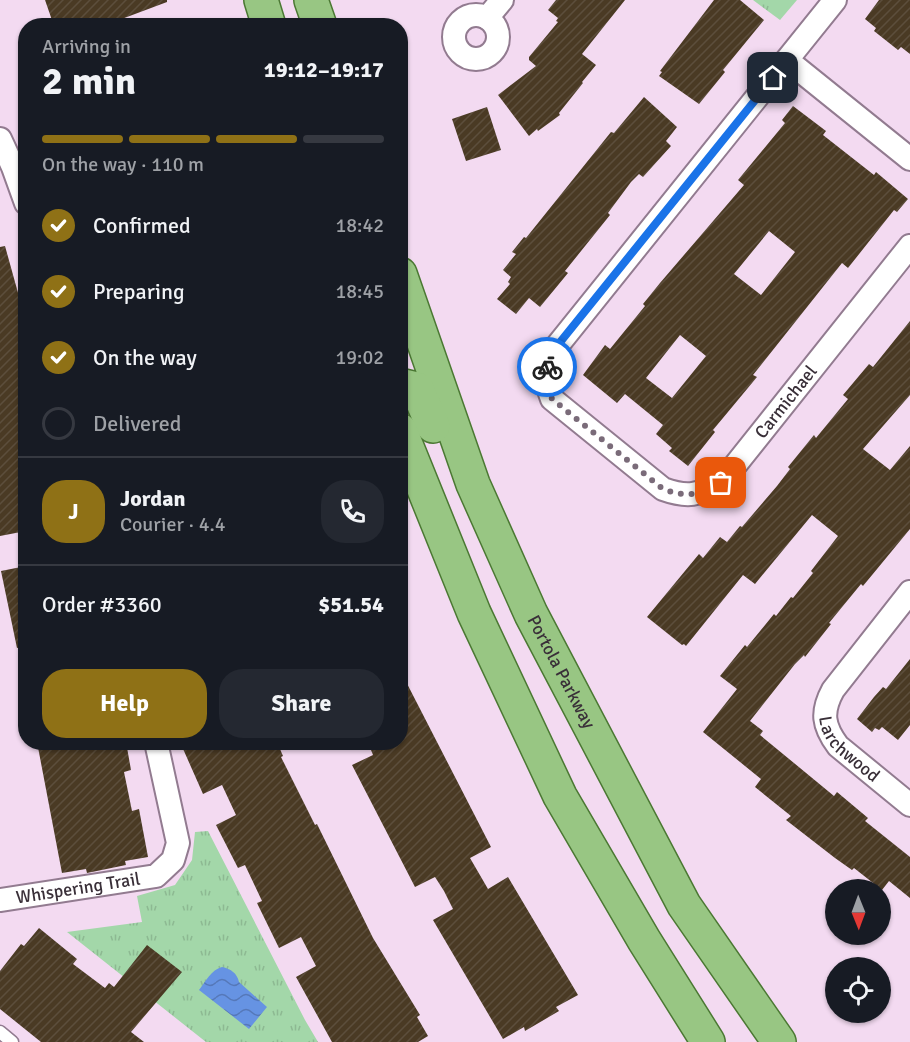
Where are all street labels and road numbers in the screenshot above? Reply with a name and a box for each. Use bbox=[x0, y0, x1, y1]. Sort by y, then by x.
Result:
street label: Carmichael bbox=[750, 361, 822, 443]
street label: Portola Parkway bbox=[523, 611, 600, 733]
street label: Larchwood bbox=[814, 714, 884, 787]
street label: Whispering Trail bbox=[14, 868, 142, 909]

